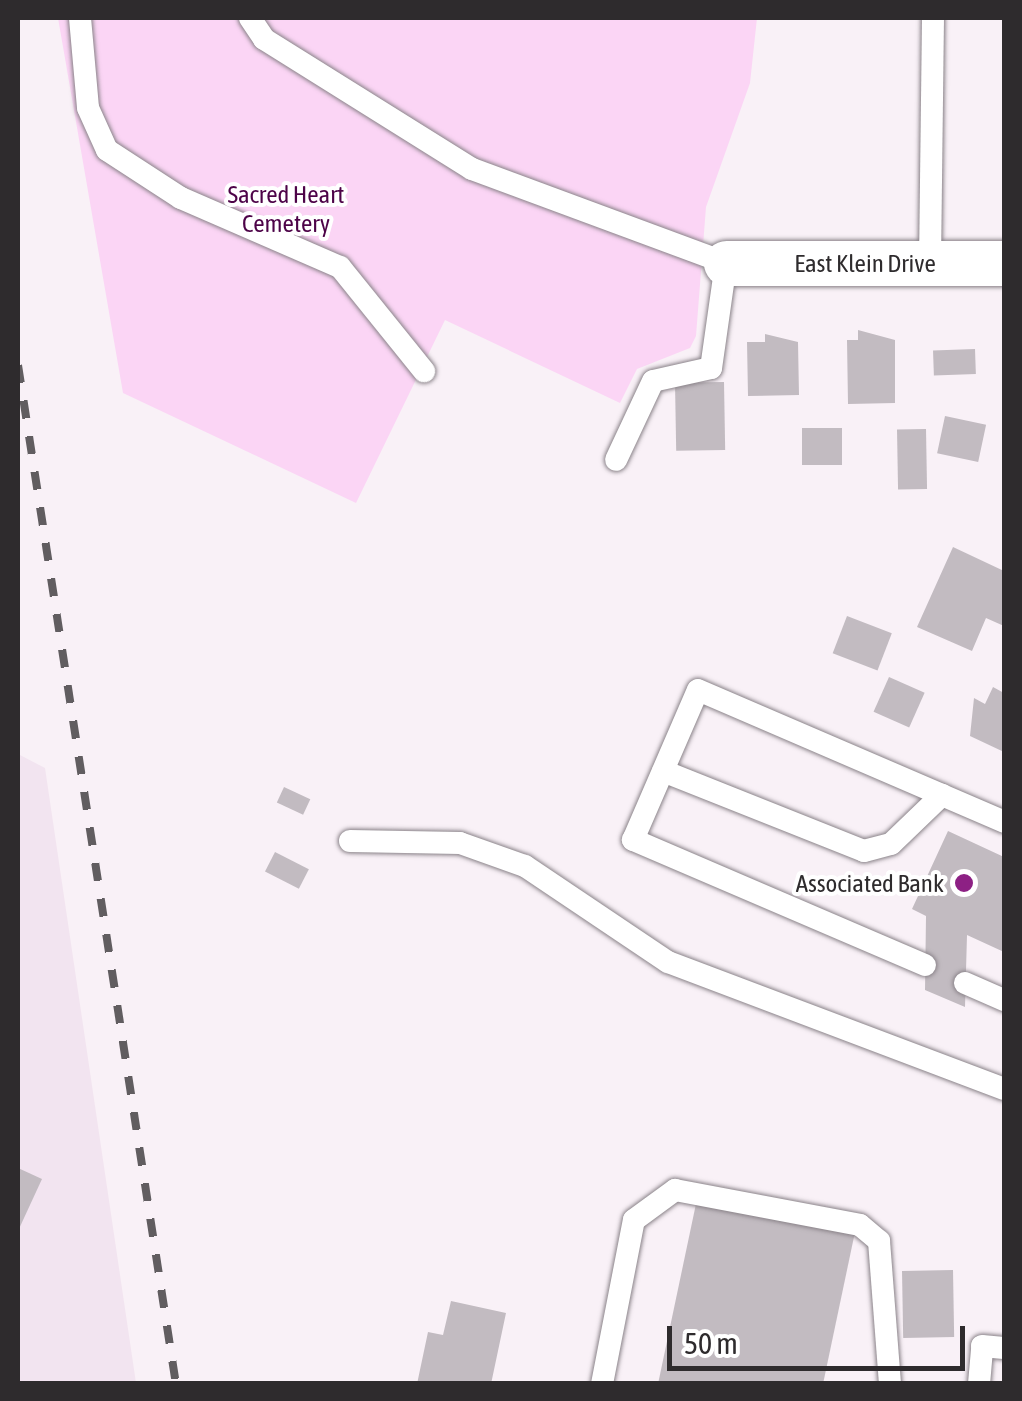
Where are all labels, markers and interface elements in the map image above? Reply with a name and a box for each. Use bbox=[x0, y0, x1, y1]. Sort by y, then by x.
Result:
park label: Sacred Heart Cemetery bbox=[227, 180, 345, 239]
street label: East Klein Drive bbox=[794, 248, 936, 278]
place label: Associated Bank bbox=[796, 868, 944, 898]
marker: Associated Bank bbox=[953, 872, 975, 894]
scale bar bbox=[672, 1306, 970, 1368]
text: 50 m bbox=[684, 1326, 738, 1360]

